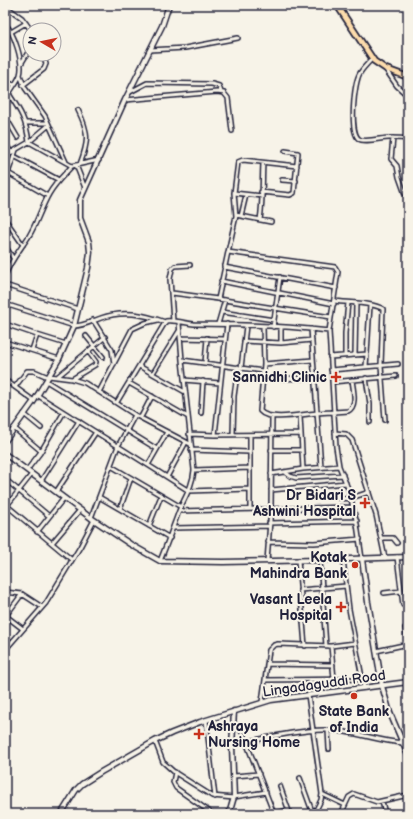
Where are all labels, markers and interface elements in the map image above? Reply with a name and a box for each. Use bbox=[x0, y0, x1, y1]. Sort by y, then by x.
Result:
north arrow bbox=[22, 22, 62, 62]
text: N bbox=[26, 35, 40, 46]
place label: Sannidhi Clinic bbox=[233, 369, 327, 386]
marker: Sannidhi Clinic bbox=[330, 371, 342, 383]
place label: Dr Bidari S Ashwini Hospital bbox=[252, 487, 356, 520]
marker: Dr Bidari S Ashwini Hospital bbox=[359, 497, 371, 509]
place label: Kotak Mahindra Bank bbox=[250, 549, 348, 582]
marker: Kotak Mahindra Bank bbox=[350, 560, 360, 570]
place label: Vasant Leela Hospital bbox=[250, 591, 332, 624]
marker: Vasant Leela Hospital bbox=[335, 601, 347, 613]
street label: Lingadaguddi Road bbox=[261, 666, 387, 701]
marker: State Bank of India bbox=[349, 691, 359, 701]
place label: State Bank of India bbox=[319, 703, 390, 736]
place label: Ashraya Nursing Home bbox=[207, 718, 300, 751]
marker: Ashraya Nursing Home bbox=[193, 728, 205, 740]

